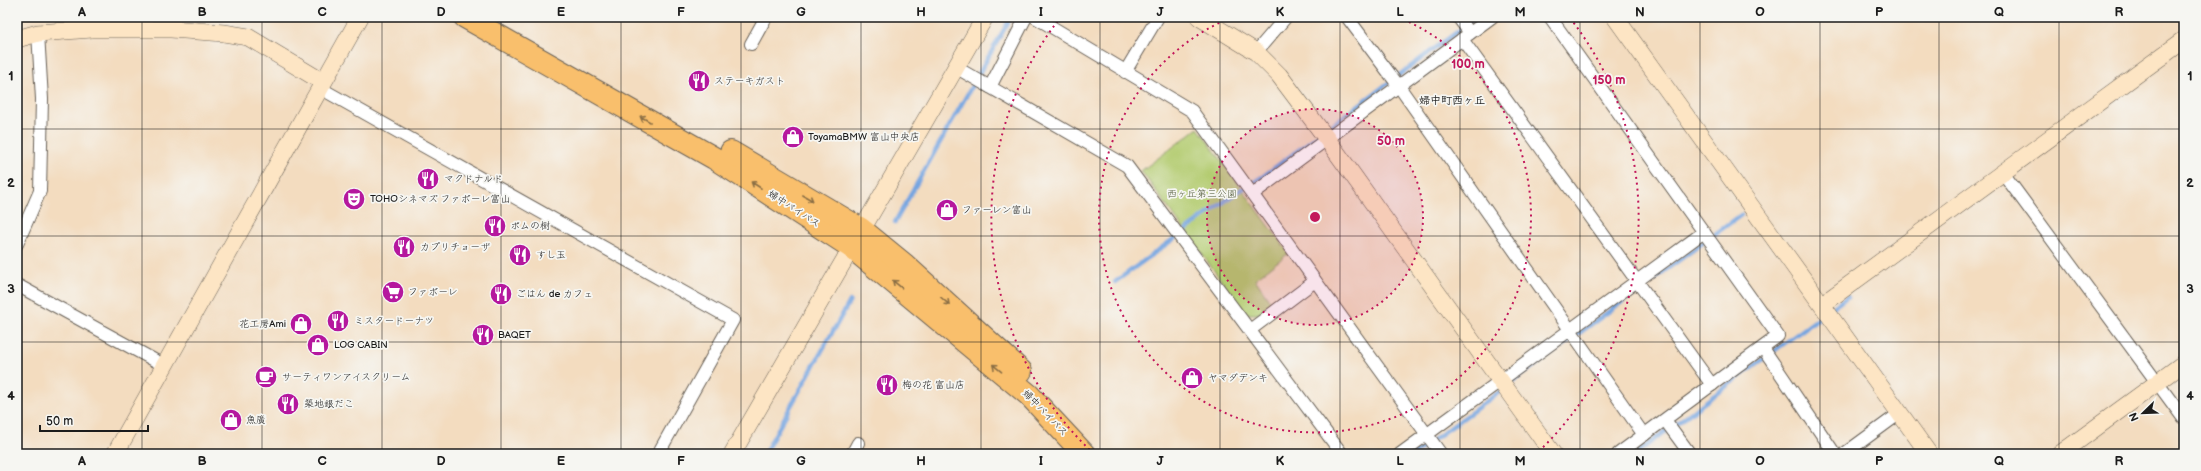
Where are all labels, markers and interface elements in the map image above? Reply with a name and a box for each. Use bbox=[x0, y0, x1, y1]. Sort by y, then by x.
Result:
text: A bbox=[77, 4, 86, 20]
text: B bbox=[197, 4, 207, 20]
text: C bbox=[317, 4, 327, 20]
text: D bbox=[436, 4, 446, 20]
text: E bbox=[557, 4, 566, 20]
text: F bbox=[677, 4, 685, 20]
text: G bbox=[796, 4, 806, 20]
text: H bbox=[916, 4, 926, 20]
text: I bbox=[1039, 4, 1043, 20]
text: J bbox=[1156, 4, 1164, 20]
text: K bbox=[1276, 4, 1285, 20]
text: L bbox=[1396, 4, 1404, 20]
text: M bbox=[1514, 4, 1526, 20]
text: N bbox=[1635, 4, 1645, 20]
text: O bbox=[1755, 4, 1765, 20]
text: P bbox=[1875, 4, 1884, 20]
text: Q bbox=[1994, 4, 2004, 20]
text: R bbox=[2115, 4, 2124, 20]
text: 100 m bbox=[1451, 57, 1485, 72]
text: 1 bbox=[8, 68, 14, 84]
restaurant icon: ステーキガスト bbox=[686, 68, 712, 94]
text: 1 bbox=[2187, 68, 2193, 84]
text: 150 m bbox=[1593, 73, 1625, 88]
place label: ステーキガスト bbox=[714, 75, 786, 87]
district label: 婦中町西ヶ丘 bbox=[1419, 94, 1485, 107]
one-way arrow bbox=[639, 114, 651, 122]
shop icon: ToyamaBMW 富山中央店 bbox=[780, 124, 806, 150]
place label: ToyamaBMW 富山中央店 bbox=[808, 131, 920, 143]
text: 50 m bbox=[1377, 134, 1405, 149]
restaurant icon: マクドナルド bbox=[415, 166, 441, 192]
place label: マクドナルド bbox=[444, 173, 503, 185]
text: 2 bbox=[7, 175, 15, 191]
text: 2 bbox=[2186, 175, 2194, 191]
one-way arrow bbox=[751, 181, 762, 190]
theatre icon: TOHOシネマズ ファボーレ富山 bbox=[341, 186, 367, 212]
street label: 婦中バイパス bbox=[766, 188, 822, 230]
park label: 西ヶ丘第三公園 bbox=[1167, 188, 1237, 200]
place label: TOHOシネマズ ファボーレ富山 bbox=[370, 193, 510, 205]
one-way arrow bbox=[802, 194, 814, 202]
shop icon: ファーレン富山 bbox=[934, 197, 960, 223]
place label: ファーレン富山 bbox=[962, 204, 1032, 216]
centre of rings bbox=[1308, 210, 1322, 224]
restaurant icon: ポムの樹 bbox=[482, 213, 508, 239]
place label: ポムの樹 bbox=[510, 220, 550, 232]
restaurant icon: カプリチョーザ bbox=[391, 234, 417, 260]
place label: カプリチョーザ bbox=[420, 241, 490, 253]
restaurant icon: すし玉 bbox=[507, 242, 533, 268]
place label: すし玉 bbox=[536, 249, 566, 261]
supermarket icon: ファボーレ bbox=[380, 279, 406, 305]
one-way arrow bbox=[891, 280, 902, 289]
text: 3 bbox=[7, 281, 15, 297]
restaurant icon: ごはん de カフェ bbox=[488, 281, 514, 307]
text: 3 bbox=[2186, 281, 2194, 297]
place label: ファボーレ bbox=[408, 286, 458, 298]
place label: ごはん de カフェ bbox=[516, 288, 593, 300]
one-way arrow bbox=[940, 296, 950, 306]
restaurant icon: ミスタードーナツ bbox=[325, 308, 351, 334]
shop icon: 花工房Ami bbox=[288, 311, 314, 337]
place label: ミスタードーナツ bbox=[354, 315, 434, 327]
place label: 花工房Ami bbox=[239, 318, 286, 330]
restaurant icon: BAQET bbox=[470, 322, 496, 348]
place label: BAQET bbox=[498, 329, 531, 341]
shop icon: LOG CABIN bbox=[305, 332, 331, 358]
place label: LOG CABIN bbox=[334, 339, 388, 351]
one-way arrow bbox=[991, 363, 1002, 372]
cafe icon: サーティワンアイスクリーム bbox=[253, 364, 279, 390]
shop icon: ヤマダデンキ bbox=[1179, 365, 1205, 391]
place label: サーティワンアイスクリーム bbox=[282, 371, 411, 383]
restaurant icon: 梅の花 富山店 bbox=[874, 372, 900, 398]
place label: ヤマダデンキ bbox=[1208, 372, 1268, 384]
place label: 梅の花 富山店 bbox=[902, 379, 965, 391]
street label: 婦中バイパス bbox=[1020, 387, 1070, 439]
text: 4 bbox=[7, 388, 15, 404]
text: 4 bbox=[2186, 388, 2194, 404]
restaurant icon: 築地銀だこ bbox=[275, 391, 301, 417]
north arrow bbox=[2123, 393, 2163, 433]
place label: 築地銀だこ bbox=[304, 398, 354, 410]
scale bar bbox=[40, 407, 148, 433]
shop icon: 魚廣 bbox=[218, 407, 244, 433]
text: N bbox=[2127, 410, 2142, 423]
text: 50 m bbox=[46, 414, 73, 429]
place label: 魚廣 bbox=[246, 414, 266, 426]
text: A bbox=[77, 453, 86, 469]
text: B bbox=[197, 453, 207, 469]
text: C bbox=[317, 453, 327, 469]
text: D bbox=[436, 453, 446, 469]
text: E bbox=[557, 453, 566, 469]
text: F bbox=[677, 453, 685, 469]
text: G bbox=[796, 453, 806, 469]
text: H bbox=[916, 453, 926, 469]
text: I bbox=[1039, 453, 1043, 469]
text: J bbox=[1156, 453, 1164, 469]
text: K bbox=[1276, 453, 1285, 469]
text: L bbox=[1396, 453, 1404, 469]
text: M bbox=[1514, 453, 1526, 469]
text: N bbox=[1635, 453, 1645, 469]
text: O bbox=[1755, 453, 1765, 469]
text: P bbox=[1875, 453, 1884, 469]
text: Q bbox=[1994, 453, 2004, 469]
text: R bbox=[2115, 453, 2124, 469]

